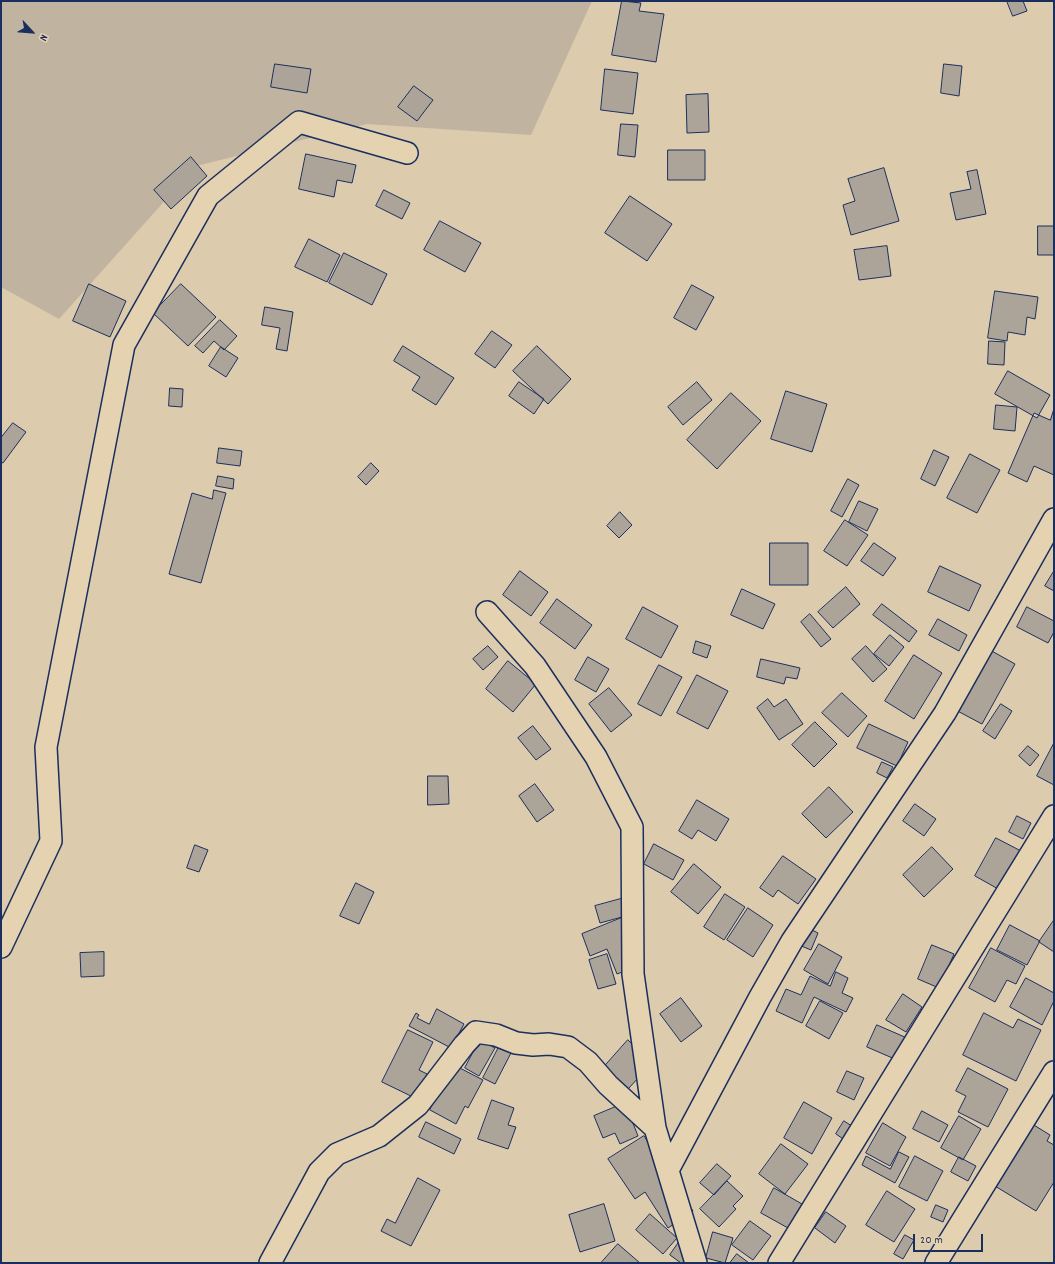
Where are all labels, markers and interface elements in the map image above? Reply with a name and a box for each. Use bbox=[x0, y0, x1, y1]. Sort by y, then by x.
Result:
north arrow bbox=[12, 12, 52, 52]
text: N bbox=[34, 31, 51, 43]
scale bar bbox=[915, 1226, 985, 1252]
text: 20 m bbox=[920, 1232, 943, 1249]

